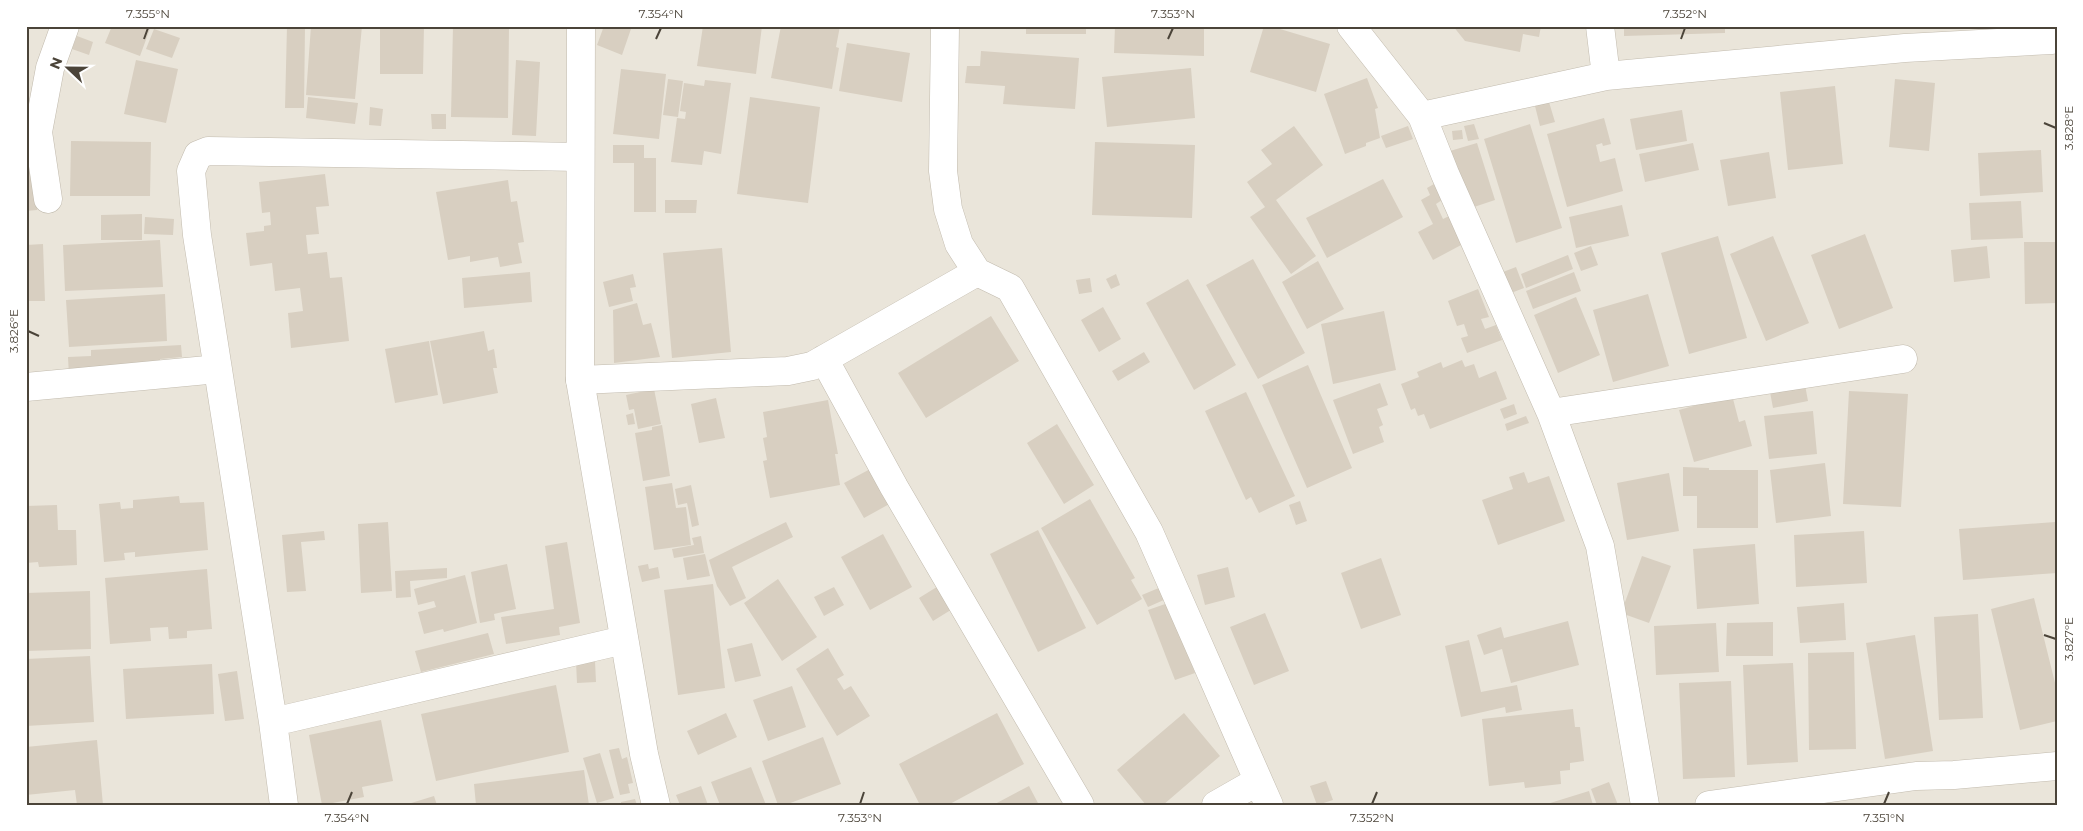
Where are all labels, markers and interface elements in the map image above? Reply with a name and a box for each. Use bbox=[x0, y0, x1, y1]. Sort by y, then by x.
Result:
text: 7.355°N bbox=[126, 6, 170, 21]
text: 7.354°N bbox=[639, 6, 683, 21]
text: 7.353°N bbox=[1151, 6, 1195, 21]
text: 7.352°N bbox=[1663, 6, 1707, 21]
north arrow bbox=[42, 42, 92, 92]
text: N bbox=[45, 55, 66, 72]
text: 3.828°E bbox=[2061, 106, 2076, 150]
text: 3.826°E bbox=[6, 309, 21, 353]
text: 3.827°E bbox=[2061, 617, 2076, 661]
text: 7.354°N bbox=[325, 810, 369, 825]
text: 7.353°N bbox=[838, 810, 882, 825]
text: 7.352°N bbox=[1350, 810, 1394, 825]
text: 7.351°N bbox=[1863, 810, 1905, 825]

